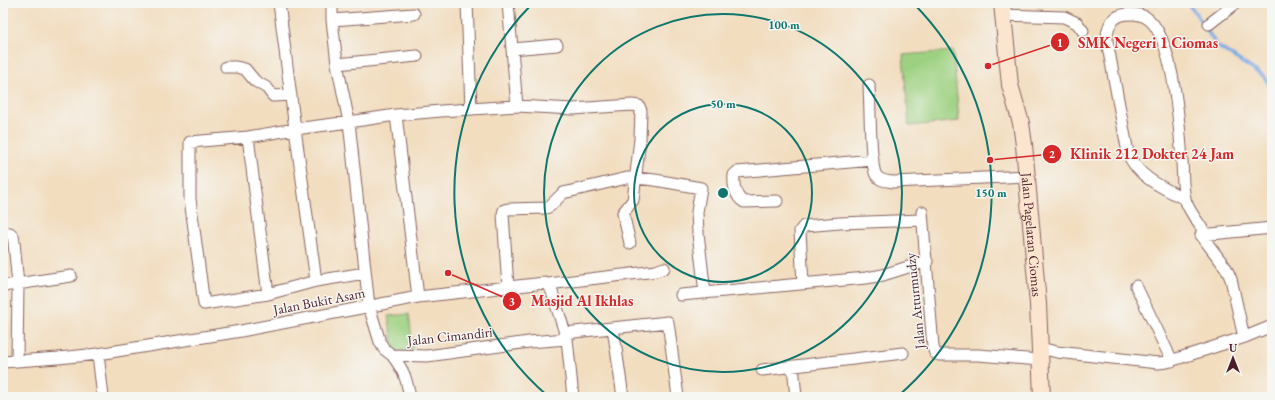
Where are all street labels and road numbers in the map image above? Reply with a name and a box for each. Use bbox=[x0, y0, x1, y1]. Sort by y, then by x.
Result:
street label: Jalan Pagelaran Ciomas bbox=[1017, 171, 1046, 298]
street label: Jalan Atturmudzy bbox=[901, 251, 929, 351]
street label: Jalan Bukit Asam bbox=[271, 283, 366, 319]
street label: Jalan Cimandiri bbox=[406, 323, 494, 350]

